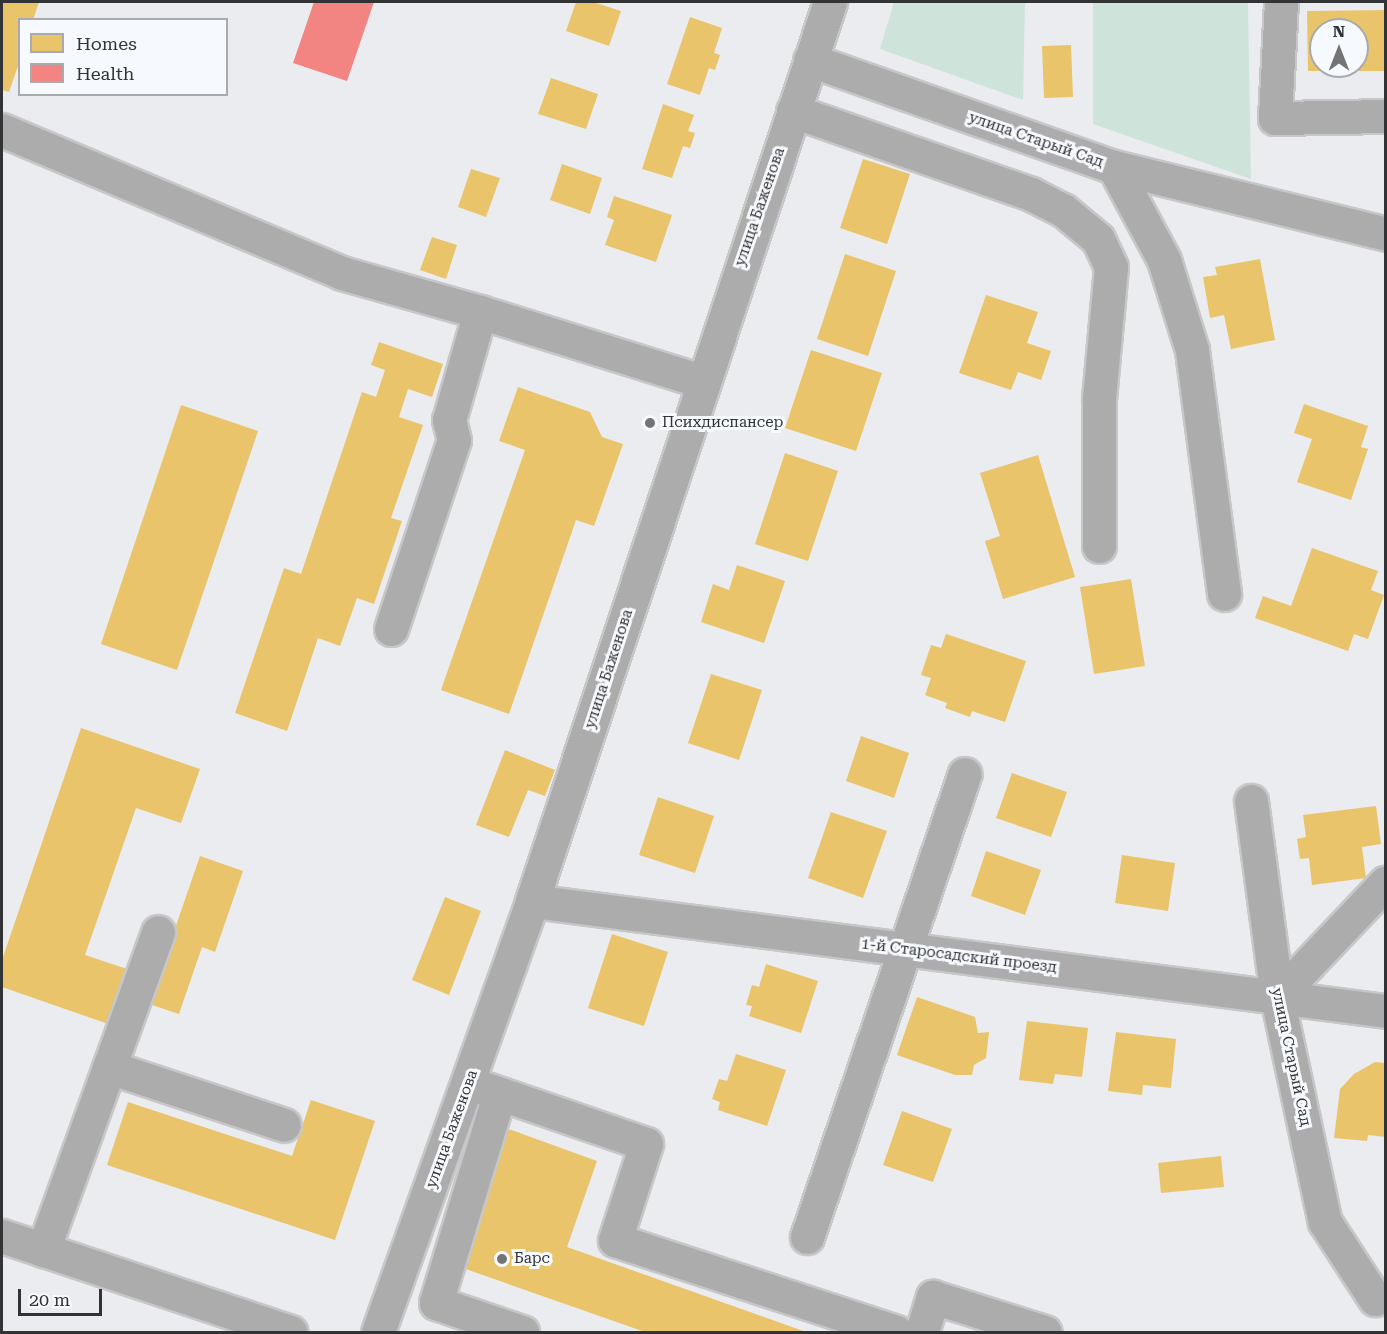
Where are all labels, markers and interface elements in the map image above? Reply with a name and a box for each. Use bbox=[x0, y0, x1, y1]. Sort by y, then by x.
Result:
legend bbox=[18, 18, 228, 96]
north arrow bbox=[1309, 18, 1369, 78]
text: N bbox=[1333, 22, 1345, 41]
text: Homes bbox=[76, 33, 137, 54]
text: Health bbox=[76, 63, 134, 84]
street label: улица Старый Сад bbox=[966, 109, 1106, 171]
street label: улица Баженова bbox=[731, 145, 789, 269]
place label: Психдиспансер bbox=[662, 414, 783, 432]
marker: Психдиспансер bbox=[643, 416, 657, 430]
street label: улица Баженова bbox=[581, 607, 637, 731]
street label: 1-й Старосадский проезд bbox=[860, 935, 1058, 977]
street label: улица Старый Сад bbox=[1268, 986, 1314, 1128]
street label: улица Баженова bbox=[422, 1067, 482, 1191]
place label: Барс bbox=[514, 1250, 550, 1268]
marker: Барс bbox=[495, 1252, 509, 1266]
scale bar bbox=[21, 1277, 105, 1315]
text: 20 m bbox=[29, 1289, 70, 1310]

